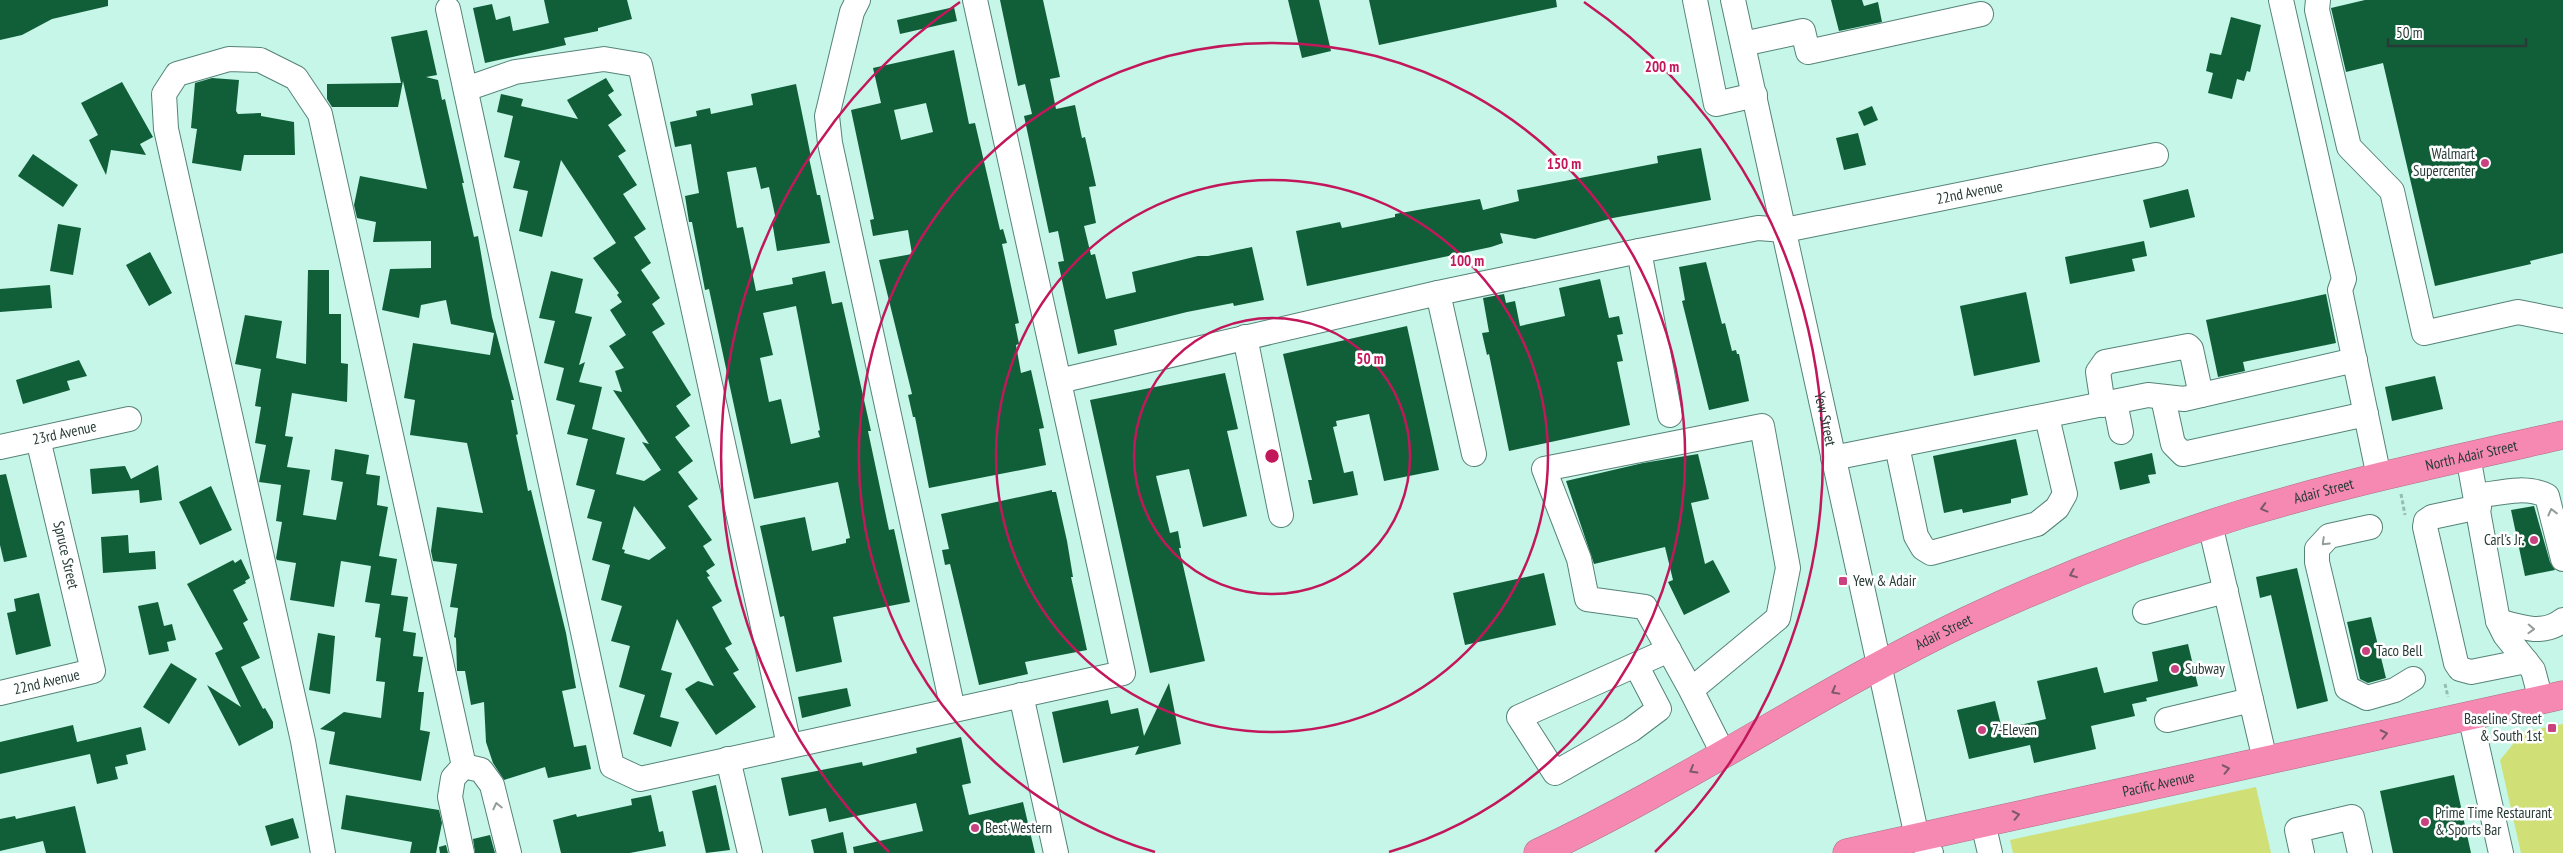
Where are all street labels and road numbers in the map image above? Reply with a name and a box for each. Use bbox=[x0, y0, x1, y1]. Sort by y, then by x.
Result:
street label: 22nd Avenue bbox=[1935, 176, 2004, 208]
street label: Yew Street bbox=[1810, 390, 1841, 448]
street label: 23rd Avenue bbox=[31, 416, 98, 449]
street label: North Adair Street bbox=[2423, 435, 2519, 475]
street label: Adair Street bbox=[2291, 474, 2356, 508]
street label: Spruce Street bbox=[49, 519, 84, 591]
street label: Adair Street bbox=[1912, 610, 1975, 654]
street label: 22nd Avenue bbox=[12, 664, 82, 698]
street label: Pacific Avenue bbox=[2121, 767, 2196, 801]

